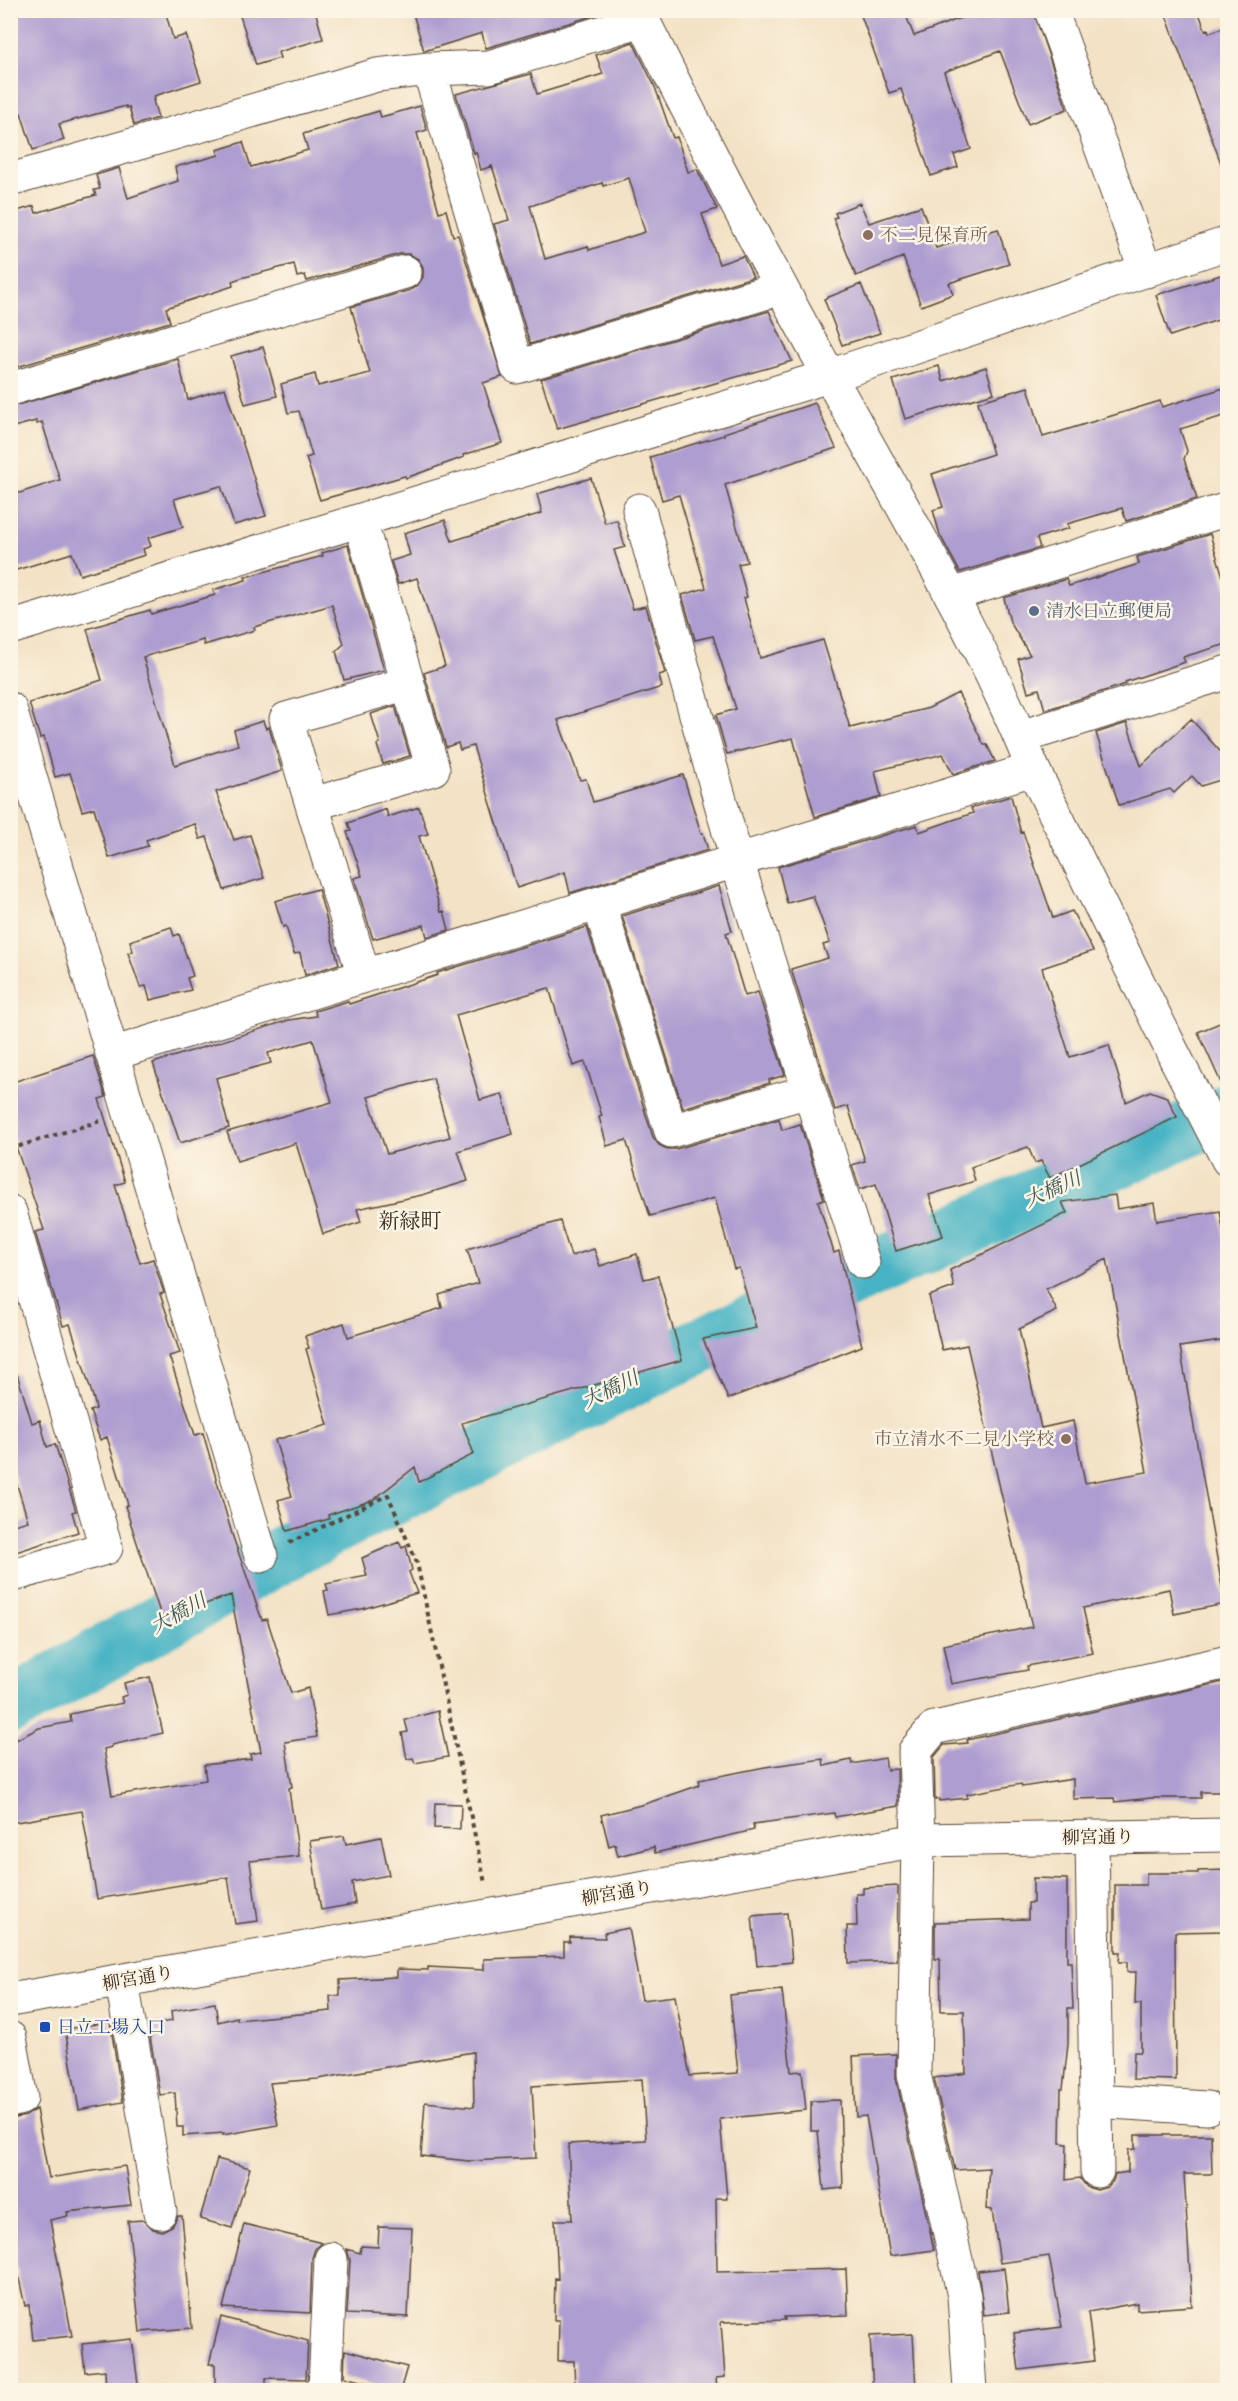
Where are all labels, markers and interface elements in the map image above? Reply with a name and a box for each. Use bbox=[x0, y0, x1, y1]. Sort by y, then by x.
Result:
place label: 不二見保育所 bbox=[880, 225, 988, 245]
marker: 不二見保育所 bbox=[861, 228, 875, 242]
place label: 清水日立郵便局 bbox=[1046, 601, 1172, 621]
marker: 清水日立郵便局 bbox=[1027, 604, 1041, 618]
water label: 大橋川 bbox=[1021, 1167, 1086, 1212]
district label: 新緑町 bbox=[379, 1210, 442, 1233]
water label: 大橋川 bbox=[579, 1366, 644, 1413]
place label: 市立清水不二見小学校 bbox=[874, 1429, 1054, 1449]
marker: 市立清水不二見小学校 bbox=[1059, 1432, 1073, 1446]
water label: 大橋川 bbox=[147, 1589, 212, 1638]
street label: 柳宮通り bbox=[1062, 1826, 1134, 1848]
street label: 柳宮通り bbox=[580, 1877, 654, 1909]
street label: 柳宮通り bbox=[101, 1962, 175, 1994]
place label: 日立工場入口 bbox=[57, 2017, 165, 2037]
marker: 日立工場入口 bbox=[38, 2020, 52, 2034]

